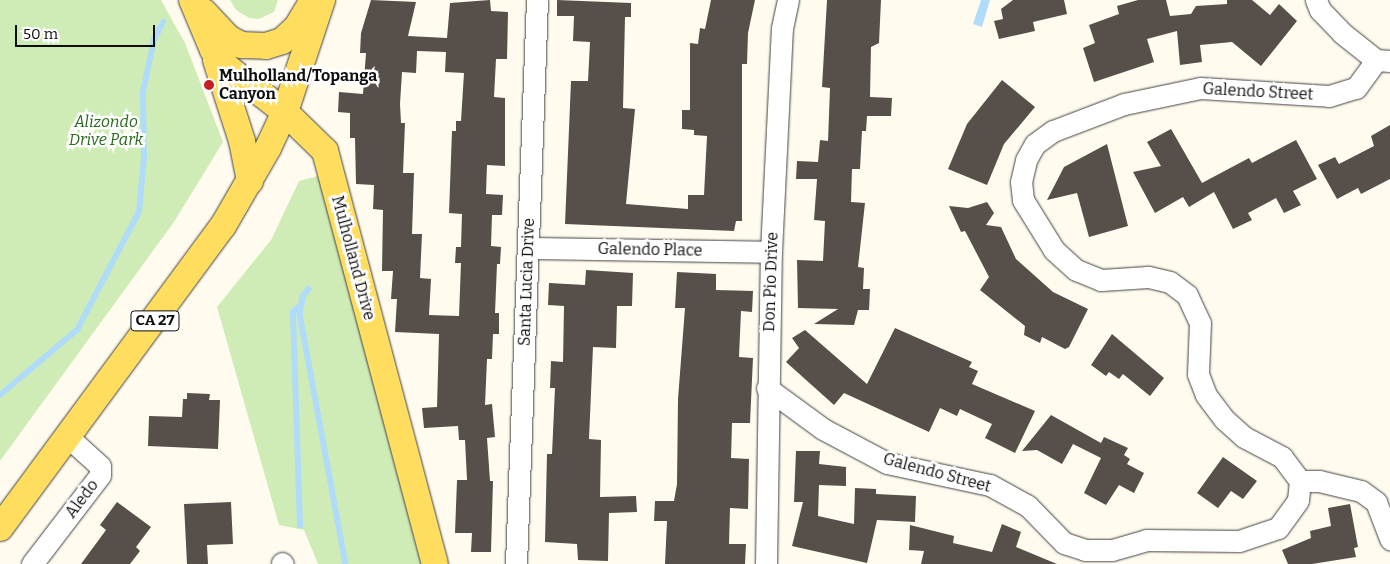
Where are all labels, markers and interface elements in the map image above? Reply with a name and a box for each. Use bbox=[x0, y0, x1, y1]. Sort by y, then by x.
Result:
scale bar bbox=[18, 15, 158, 47]
text: 50 m bbox=[23, 25, 58, 43]
place label: Mulholland/Topanga Canyon bbox=[219, 66, 377, 104]
marker: Mulholland/Topanga Canyon bbox=[203, 79, 215, 91]
street label: Galendo Street bbox=[1202, 80, 1314, 104]
park label: Alizondo Drive Park bbox=[69, 112, 143, 150]
street label: Mulholland Drive bbox=[327, 194, 379, 322]
street label: Santa Lucia Drive bbox=[515, 218, 539, 346]
street label: Don Pio Drive bbox=[760, 232, 782, 332]
street label: Galendo Place bbox=[597, 239, 703, 261]
road number: CA 27 bbox=[130, 308, 180, 334]
street label: Galendo Street bbox=[881, 449, 993, 497]
street label: Aledo bbox=[61, 476, 103, 522]

